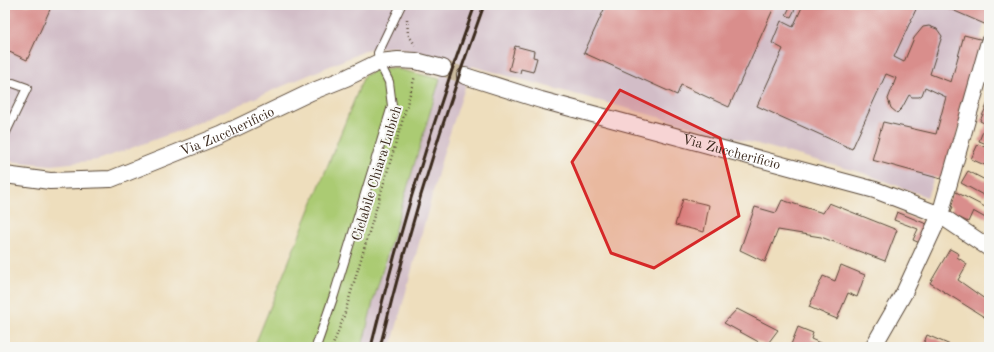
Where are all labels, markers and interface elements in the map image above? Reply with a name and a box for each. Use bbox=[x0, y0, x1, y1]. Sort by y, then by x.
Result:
street label: Ciclabile Chiara Lubich bbox=[350, 104, 404, 243]
street label: Via Zuccherificio bbox=[178, 105, 277, 159]
street label: Via Zuccherificio bbox=[680, 132, 782, 172]

